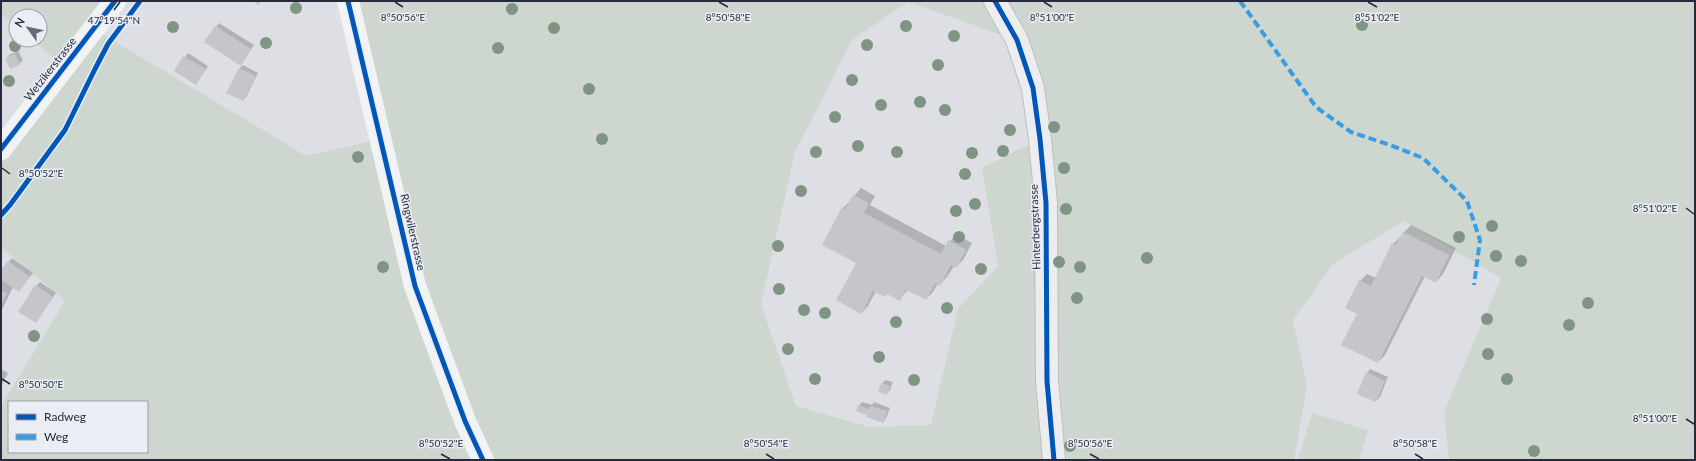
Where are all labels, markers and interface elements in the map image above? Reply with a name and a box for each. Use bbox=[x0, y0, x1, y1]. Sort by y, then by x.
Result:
north arrow bbox=[8, 8, 48, 48]
text: 8°50'56"E bbox=[381, 11, 426, 23]
text: 8°50'58"E bbox=[706, 11, 751, 23]
text: 8°51'00"E bbox=[1030, 11, 1075, 23]
text: 8°51'02"E bbox=[1355, 11, 1400, 23]
text: 47°19'54"N bbox=[88, 14, 140, 26]
text: N bbox=[11, 15, 27, 29]
street label: Wetzikerstrasse bbox=[21, 34, 78, 103]
text: 8°50'52"E bbox=[19, 167, 64, 179]
street label: Hinterbergstrasse bbox=[1027, 184, 1042, 270]
street label: Ringwilerstrasse bbox=[398, 192, 429, 272]
text: 8°51'02"E bbox=[1633, 202, 1678, 214]
text: 8°50'50"E bbox=[19, 378, 64, 390]
legend bbox=[8, 401, 148, 453]
text: Radweg bbox=[44, 409, 86, 424]
text: 8°51'00"E bbox=[1633, 412, 1678, 424]
text: Weg bbox=[44, 429, 68, 444]
text: 8°50'52"E bbox=[419, 437, 464, 449]
text: 8°50'54"E bbox=[744, 437, 789, 449]
text: 8°50'56"E bbox=[1068, 437, 1113, 449]
text: 8°50'58"E bbox=[1393, 437, 1438, 449]

